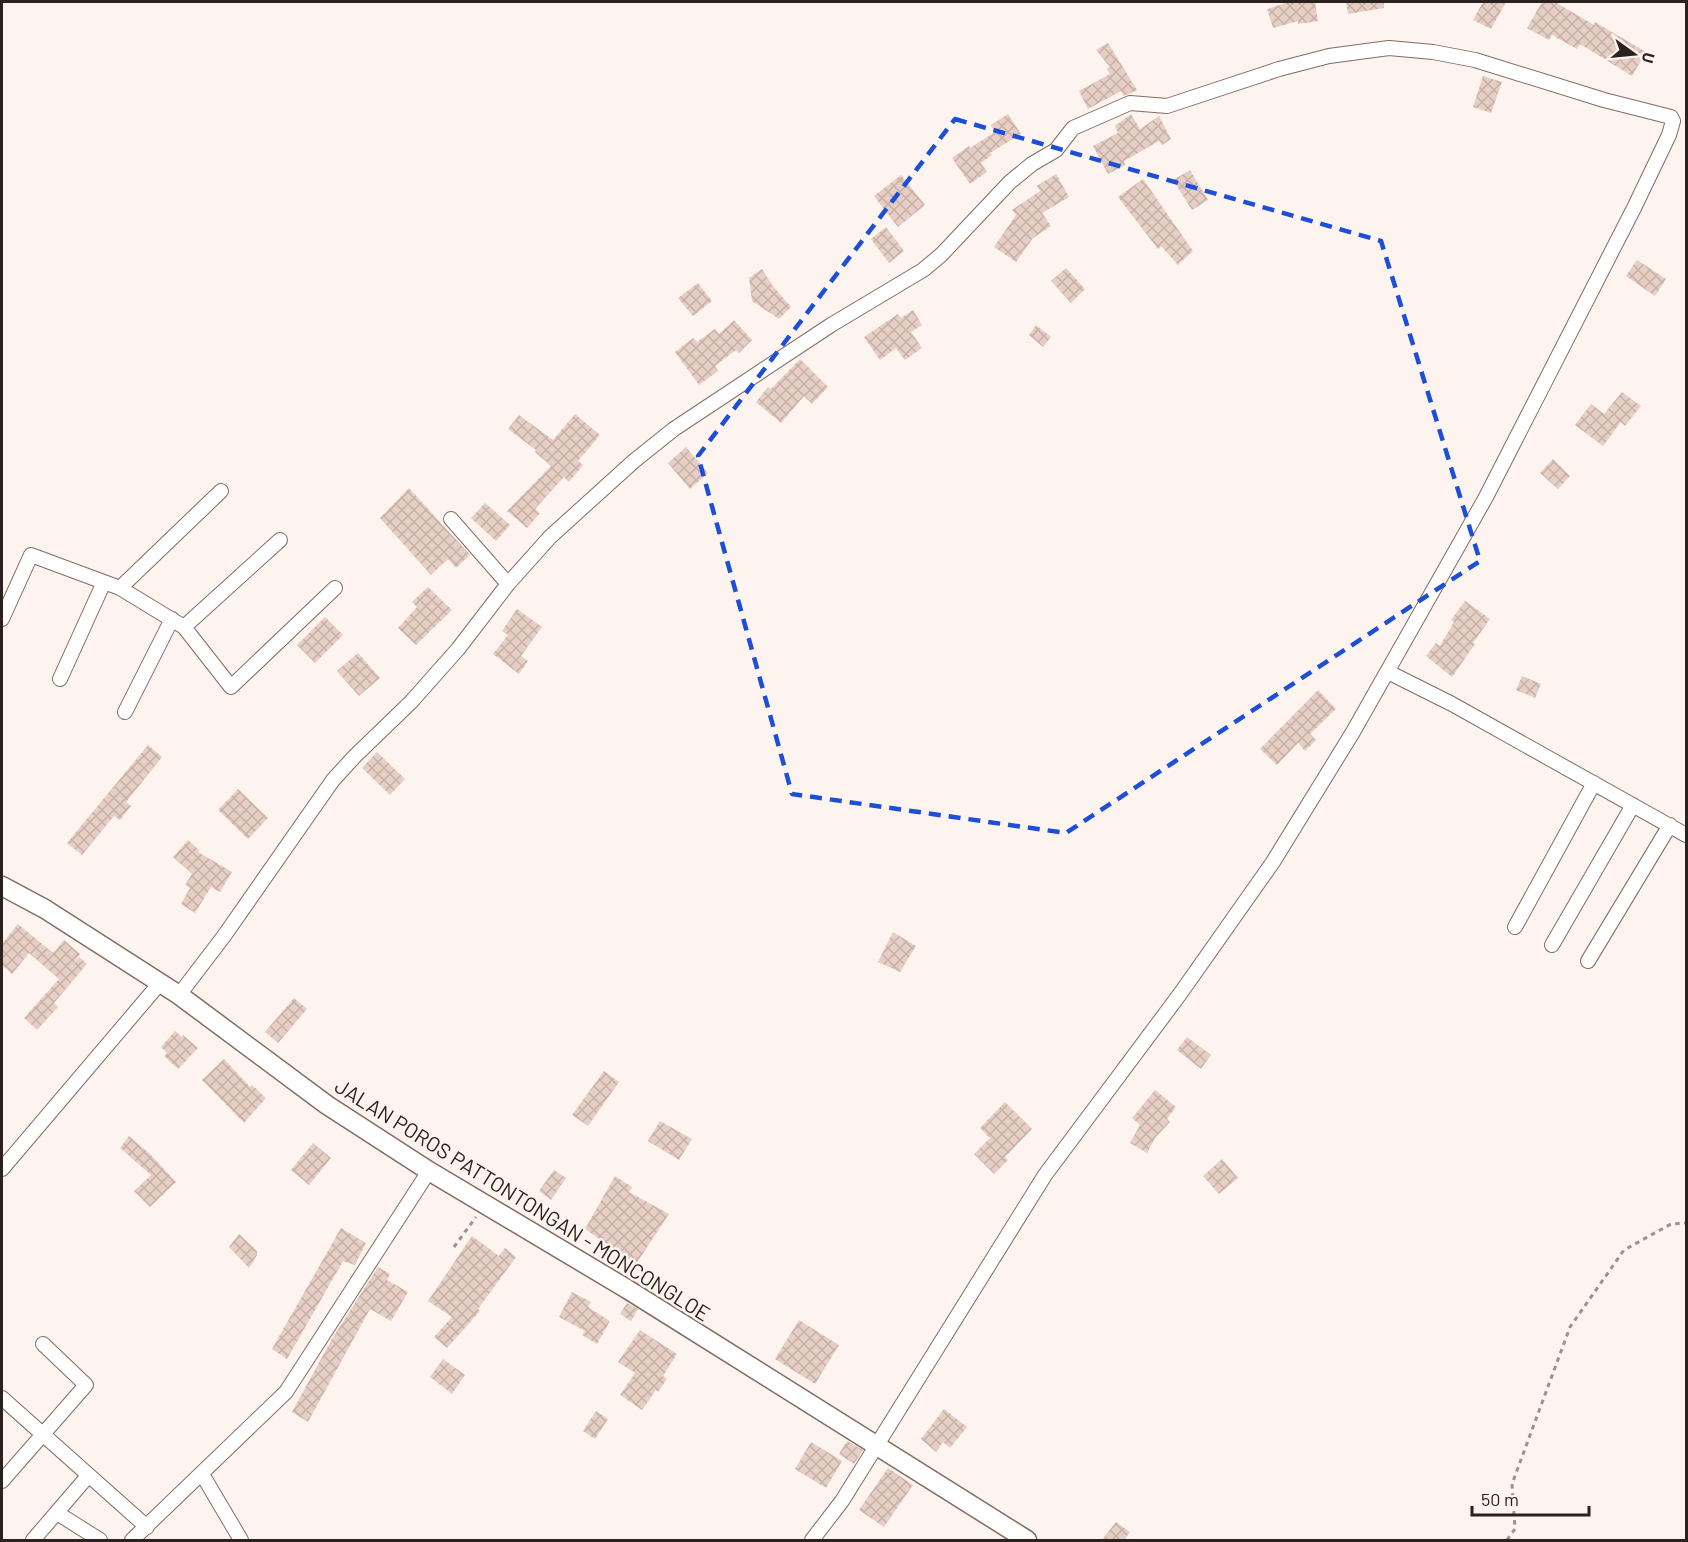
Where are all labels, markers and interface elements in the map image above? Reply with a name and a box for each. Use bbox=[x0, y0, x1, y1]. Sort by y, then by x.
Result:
north arrow bbox=[1604, 24, 1664, 84]
text: U bbox=[1638, 51, 1659, 65]
street label: JALAN POROS PATTONTONGAN - MONCONGLOE bbox=[331, 1072, 715, 1326]
scale bar bbox=[1472, 1479, 1589, 1517]
text: 50 m bbox=[1481, 1488, 1519, 1510]

